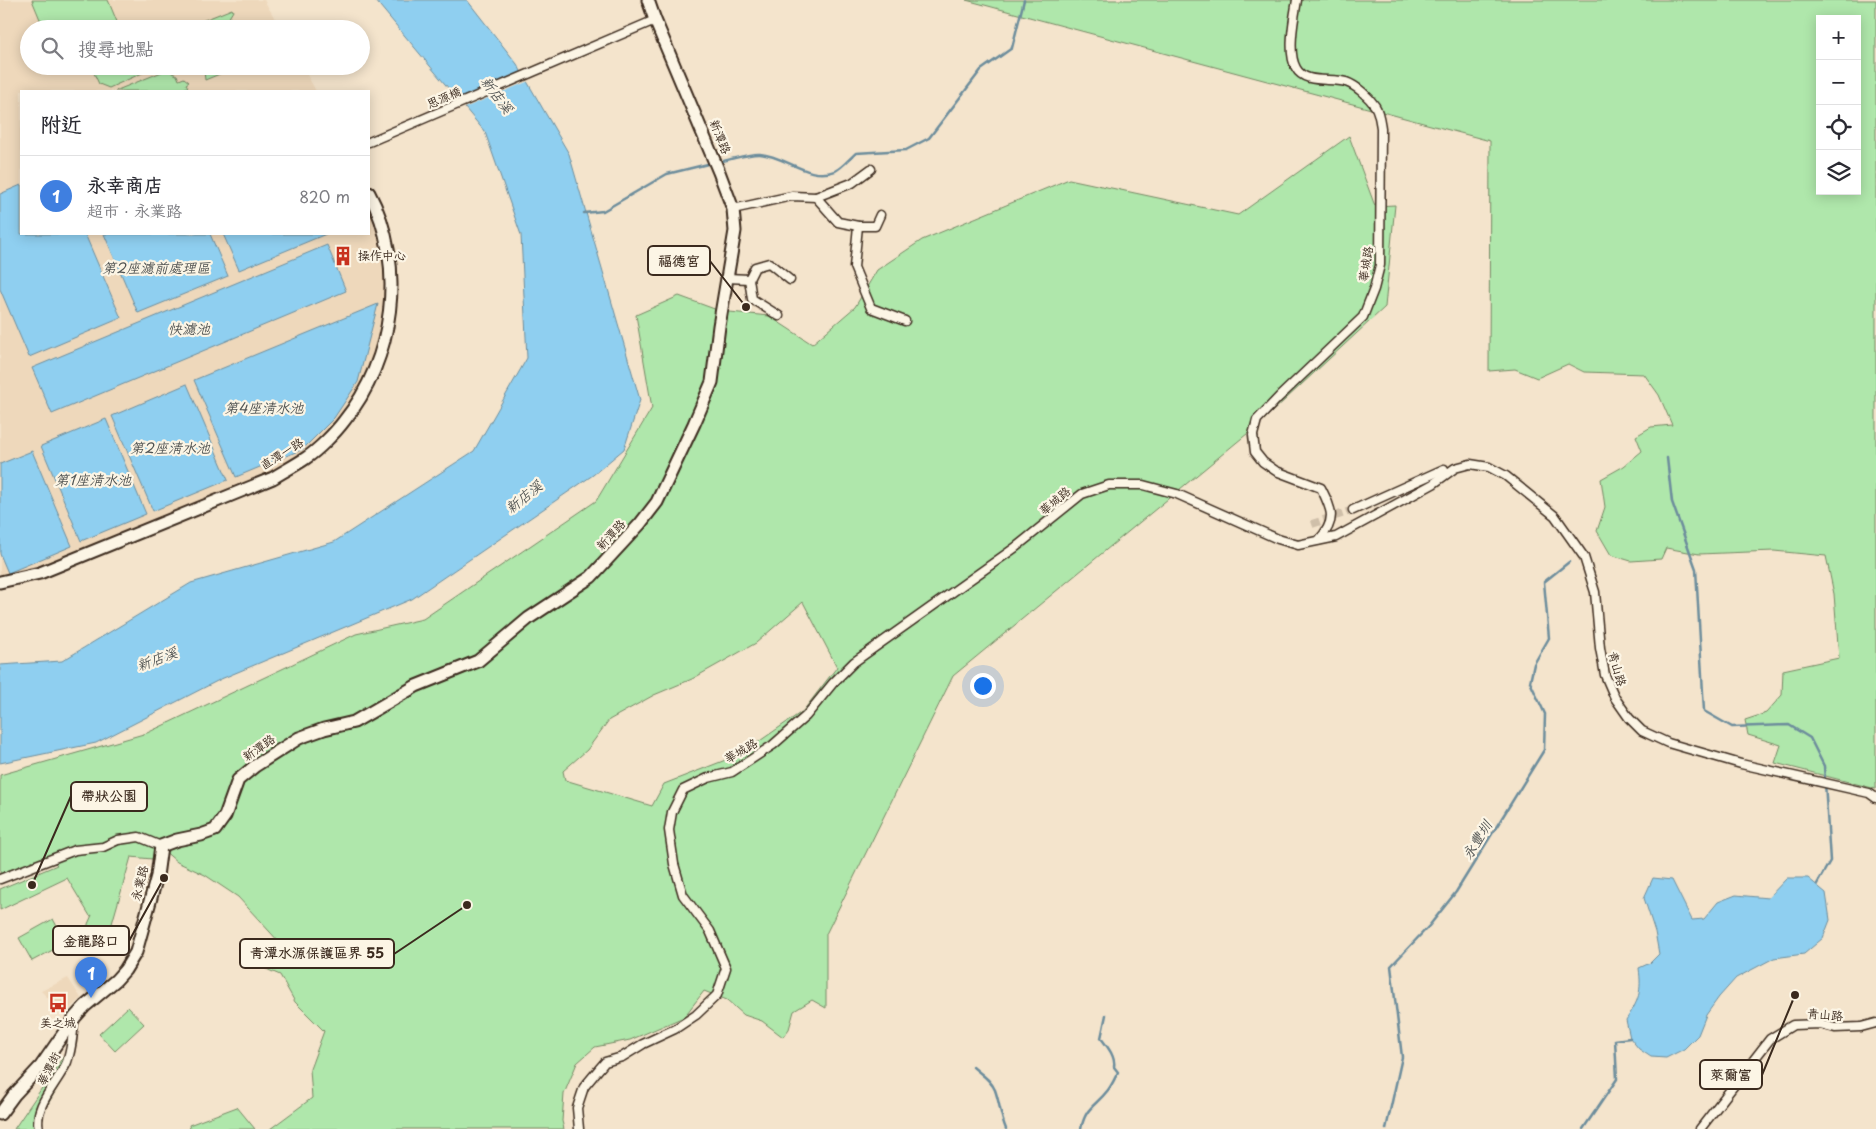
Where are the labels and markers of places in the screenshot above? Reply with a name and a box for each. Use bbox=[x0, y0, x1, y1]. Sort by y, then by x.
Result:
building icon: 操作中心 bbox=[332, 245, 354, 267]
place label: 操作中心 bbox=[358, 246, 406, 264]
callout: 福德宮 bbox=[648, 246, 710, 275]
callout: 帶狀公園 bbox=[71, 782, 147, 811]
callout: 金龍路口 bbox=[53, 926, 129, 955]
callout: 青潭水源保護區界 55 bbox=[240, 939, 394, 968]
pin: 1 bbox=[75, 957, 107, 998]
bus stop icon: 美之城 bbox=[47, 992, 69, 1014]
place label: 美之城 bbox=[40, 1013, 76, 1031]
callout: 萊爾富 bbox=[1700, 1060, 1762, 1089]

